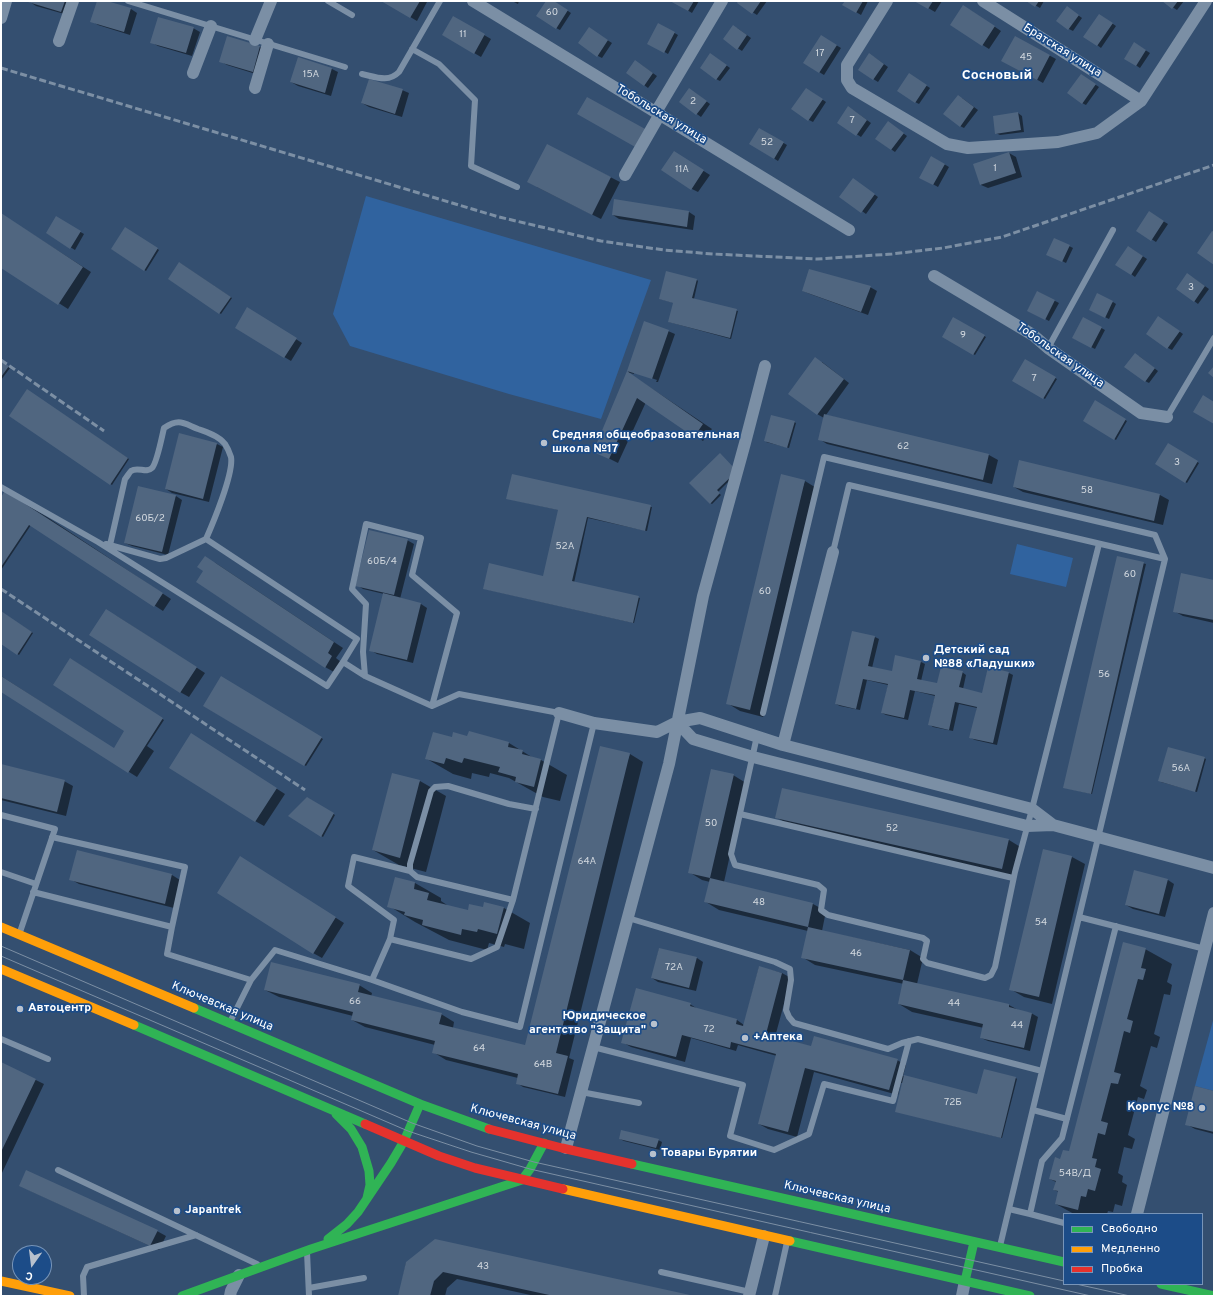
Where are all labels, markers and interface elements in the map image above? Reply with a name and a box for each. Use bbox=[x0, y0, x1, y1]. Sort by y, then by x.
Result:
house number: 60 bbox=[546, 7, 558, 19]
street label: Братская улица bbox=[1020, 21, 1104, 81]
house number: 11 bbox=[459, 29, 467, 41]
house number: 17 bbox=[816, 48, 824, 60]
house number: 45 bbox=[1020, 52, 1032, 64]
district label: Сосновый bbox=[962, 68, 1032, 84]
house number: 15А bbox=[303, 69, 319, 81]
street label: Тобольская улица bbox=[613, 82, 709, 148]
house number: 2 bbox=[690, 96, 696, 108]
house number: 7 bbox=[849, 115, 855, 127]
house number: 52 bbox=[761, 137, 773, 149]
house number: 1 bbox=[993, 163, 997, 175]
house number: 11А bbox=[675, 164, 689, 176]
house number: 3 bbox=[1188, 282, 1194, 294]
street label: Тобольская улица bbox=[1014, 320, 1106, 392]
house number: 9 bbox=[960, 330, 966, 342]
house number: 7 bbox=[1031, 373, 1037, 385]
place label: Средняя общеобразовательная школа №17 bbox=[552, 429, 740, 457]
marker: Средняя общеобразовательная школа №17 bbox=[539, 438, 549, 448]
house number: 62 bbox=[897, 441, 909, 453]
house number: 3 bbox=[1174, 457, 1180, 469]
house number: 58 bbox=[1081, 485, 1093, 497]
house number: 60Б/2 bbox=[135, 513, 165, 525]
house number: 52А bbox=[555, 541, 575, 553]
house number: 60Б/4 bbox=[367, 556, 397, 568]
house number: 60 bbox=[1124, 569, 1136, 581]
house number: 60 bbox=[759, 586, 771, 598]
place label: Детский сад №88 «Ладушки» bbox=[934, 644, 1035, 672]
marker: Детский сад №88 «Ладушки» bbox=[921, 653, 931, 663]
house number: 56 bbox=[1098, 669, 1110, 681]
house number: 56А bbox=[1172, 763, 1190, 775]
house number: 50 bbox=[705, 818, 717, 830]
house number: 52 bbox=[886, 823, 898, 835]
house number: 64А bbox=[578, 856, 596, 868]
house number: 48 bbox=[753, 897, 765, 909]
house number: 54 bbox=[1035, 917, 1047, 929]
house number: 46 bbox=[850, 948, 862, 960]
house number: 72А bbox=[665, 962, 683, 974]
street label: Ключевская улица bbox=[169, 979, 275, 1035]
house number: 66 bbox=[349, 996, 361, 1008]
house number: 44 bbox=[948, 998, 960, 1010]
place label: Автоцентр bbox=[28, 1002, 91, 1016]
marker: Автоцентр bbox=[15, 1004, 25, 1014]
place label: Юридическое агентство "Защита" bbox=[529, 1010, 646, 1038]
marker: Юридическое агентство "Защита" bbox=[649, 1019, 659, 1029]
house number: 44 bbox=[1011, 1020, 1023, 1032]
house number: 72 bbox=[703, 1024, 715, 1036]
place label: +Аптека bbox=[753, 1031, 803, 1045]
marker: +Аптека bbox=[740, 1033, 750, 1043]
house number: 64 bbox=[473, 1043, 485, 1055]
house number: 64В bbox=[534, 1059, 552, 1071]
house number: 72Б bbox=[944, 1097, 962, 1109]
place label: Корпус №8 bbox=[1127, 1101, 1194, 1115]
street label: Ключевская улица bbox=[469, 1102, 577, 1144]
marker: Корпус №8 bbox=[1197, 1103, 1207, 1113]
place label: Товары Бурятии bbox=[661, 1147, 757, 1161]
marker: Товары Бурятии bbox=[648, 1149, 658, 1159]
house number: 54В/Д bbox=[1059, 1168, 1091, 1180]
street label: Ключевская улица bbox=[782, 1179, 892, 1217]
place label: Japantrek bbox=[185, 1204, 241, 1218]
marker: Japantrek bbox=[172, 1206, 182, 1216]
legend bbox=[1063, 1213, 1203, 1285]
text: Свободно bbox=[1101, 1221, 1158, 1237]
text: Медленно bbox=[1101, 1241, 1160, 1257]
north arrow bbox=[12, 1245, 52, 1285]
house number: 43 bbox=[477, 1261, 489, 1273]
text: Пробка bbox=[1101, 1261, 1143, 1277]
text: С bbox=[24, 1268, 34, 1283]

